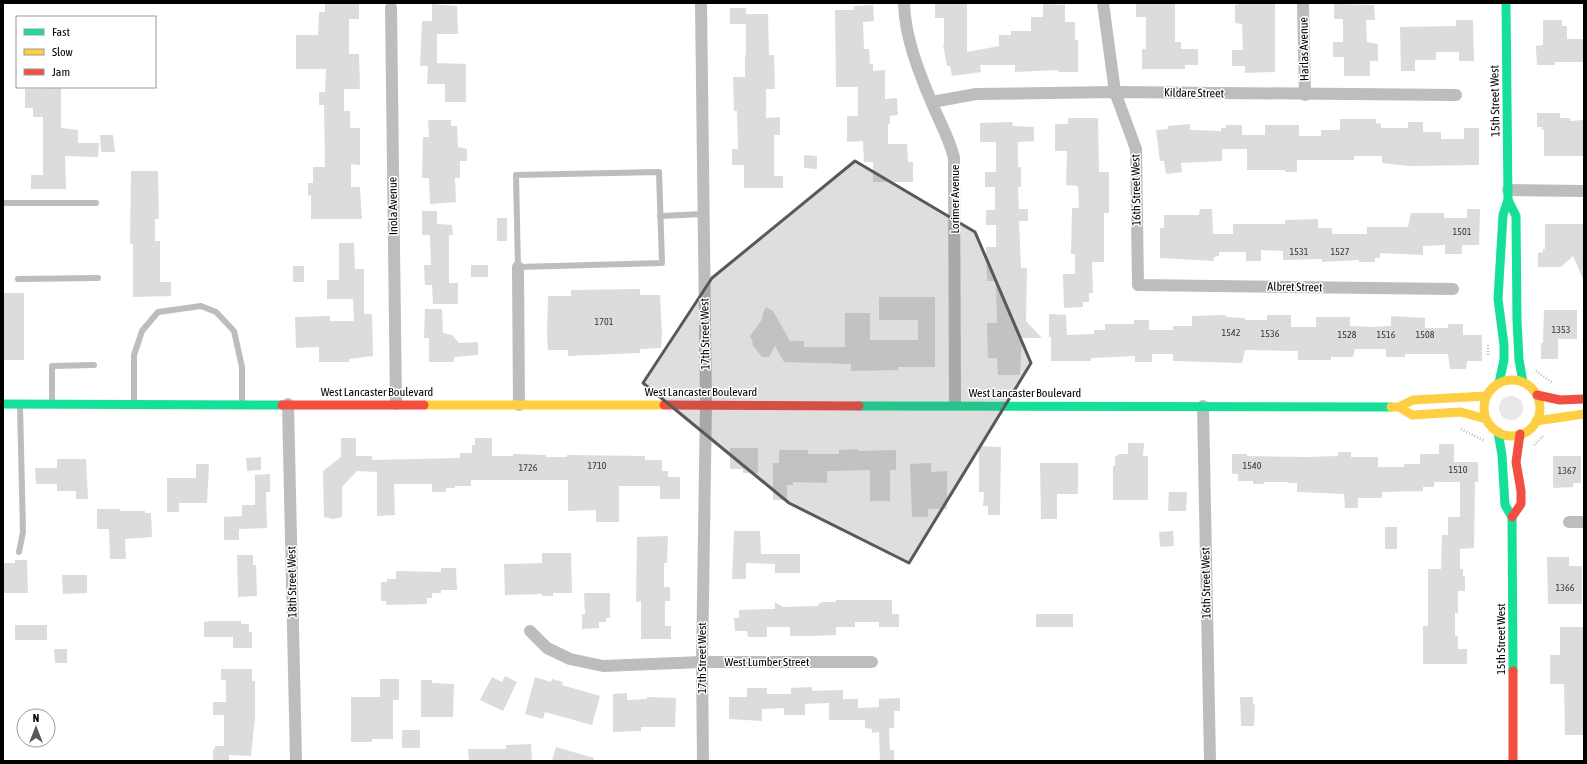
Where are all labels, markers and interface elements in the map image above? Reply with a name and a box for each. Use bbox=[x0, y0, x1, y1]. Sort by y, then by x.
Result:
legend bbox=[16, 16, 156, 88]
street label: Harlas Avenue bbox=[1296, 17, 1312, 81]
text: Fast bbox=[52, 25, 70, 39]
text: Slow bbox=[52, 45, 73, 59]
text: Jam bbox=[52, 65, 70, 79]
street label: 15th Street West bbox=[1487, 65, 1503, 137]
street label: Kildare Street bbox=[1164, 85, 1225, 101]
street label: 16th Street West bbox=[1128, 154, 1144, 226]
street label: Lorimer Avenue bbox=[948, 164, 962, 234]
street label: Inola Avenue bbox=[385, 177, 401, 235]
house number: 1501 bbox=[1453, 226, 1472, 237]
house number: 1531 bbox=[1290, 246, 1309, 257]
house number: 1527 bbox=[1331, 246, 1350, 257]
street label: Albret Street bbox=[1267, 280, 1323, 294]
street label: 17th Street West bbox=[697, 298, 713, 370]
house number: 1701 bbox=[595, 316, 614, 327]
house number: 1353 bbox=[1552, 324, 1571, 335]
house number: 1542 bbox=[1222, 327, 1241, 338]
house number: 1536 bbox=[1261, 328, 1280, 339]
house number: 1528 bbox=[1338, 329, 1357, 340]
house number: 1516 bbox=[1377, 329, 1396, 340]
house number: 1508 bbox=[1416, 329, 1435, 340]
street label: West Lancaster Boulevard bbox=[321, 385, 433, 399]
street label: West Lancaster Boulevard bbox=[645, 385, 757, 399]
street label: West Lancaster Boulevard bbox=[969, 386, 1081, 400]
house number: 1710 bbox=[588, 460, 607, 471]
house number: 1540 bbox=[1243, 460, 1262, 471]
house number: 1726 bbox=[519, 462, 538, 473]
house number: 1510 bbox=[1449, 464, 1468, 475]
house number: 1367 bbox=[1558, 465, 1577, 476]
street label: 18th Street West bbox=[284, 546, 300, 618]
street label: 16th Street West bbox=[1198, 547, 1214, 619]
house number: 1366 bbox=[1556, 582, 1575, 593]
street label: 15th Street West bbox=[1494, 603, 1508, 675]
street label: 17th Street West bbox=[695, 622, 709, 694]
street label: West Lumber Street bbox=[725, 655, 810, 669]
north arrow bbox=[16, 708, 56, 748]
text: N bbox=[33, 712, 39, 724]

